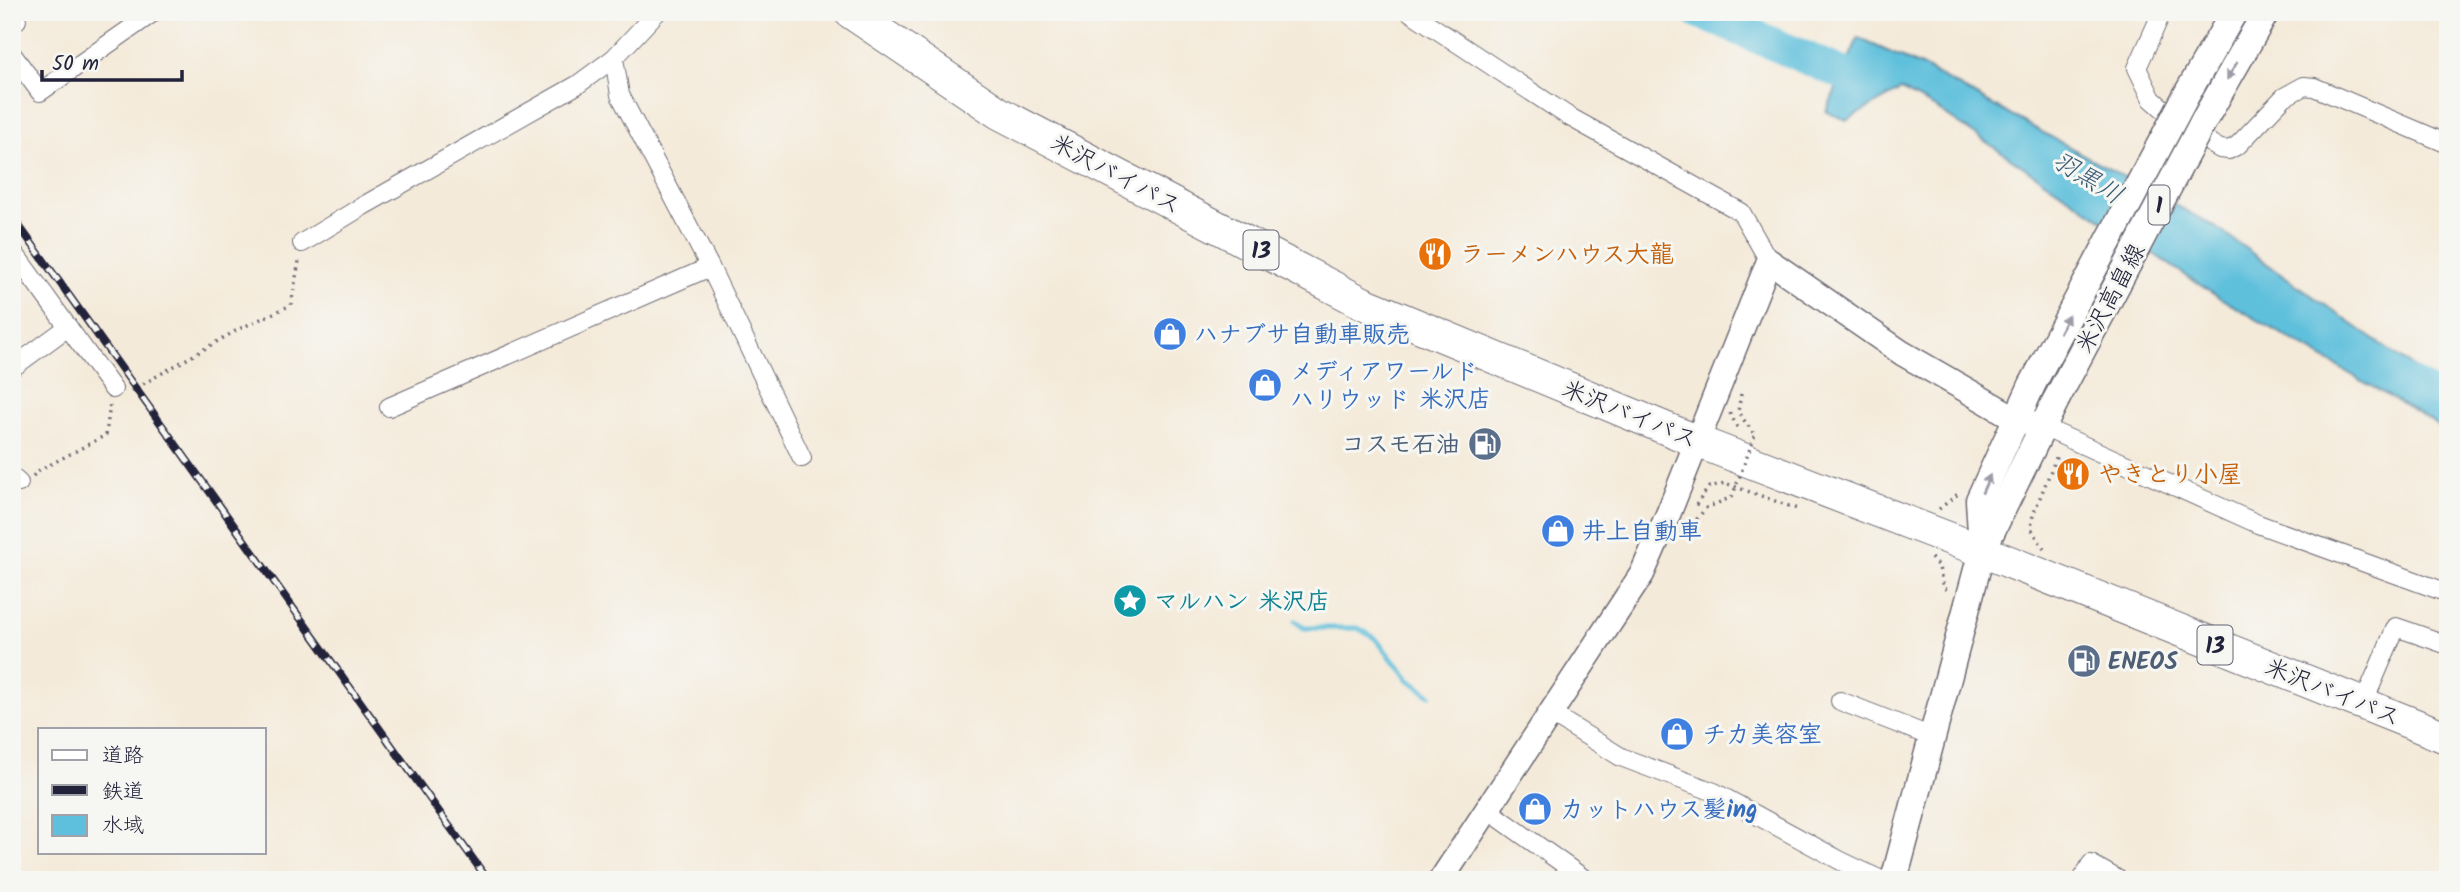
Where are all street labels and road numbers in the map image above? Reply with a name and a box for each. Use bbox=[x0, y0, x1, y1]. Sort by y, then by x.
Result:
street label: 米沢バイパス bbox=[1043, 124, 1188, 226]
road number: 1 bbox=[2148, 186, 2170, 224]
road number: 13 bbox=[1244, 230, 1278, 270]
street label: 米沢高畠線 bbox=[2066, 237, 2157, 361]
street label: 米沢バイパス bbox=[1556, 370, 1703, 460]
road number: 13 bbox=[2198, 625, 2232, 664]
street label: 米沢バイパス bbox=[2259, 648, 2406, 738]

